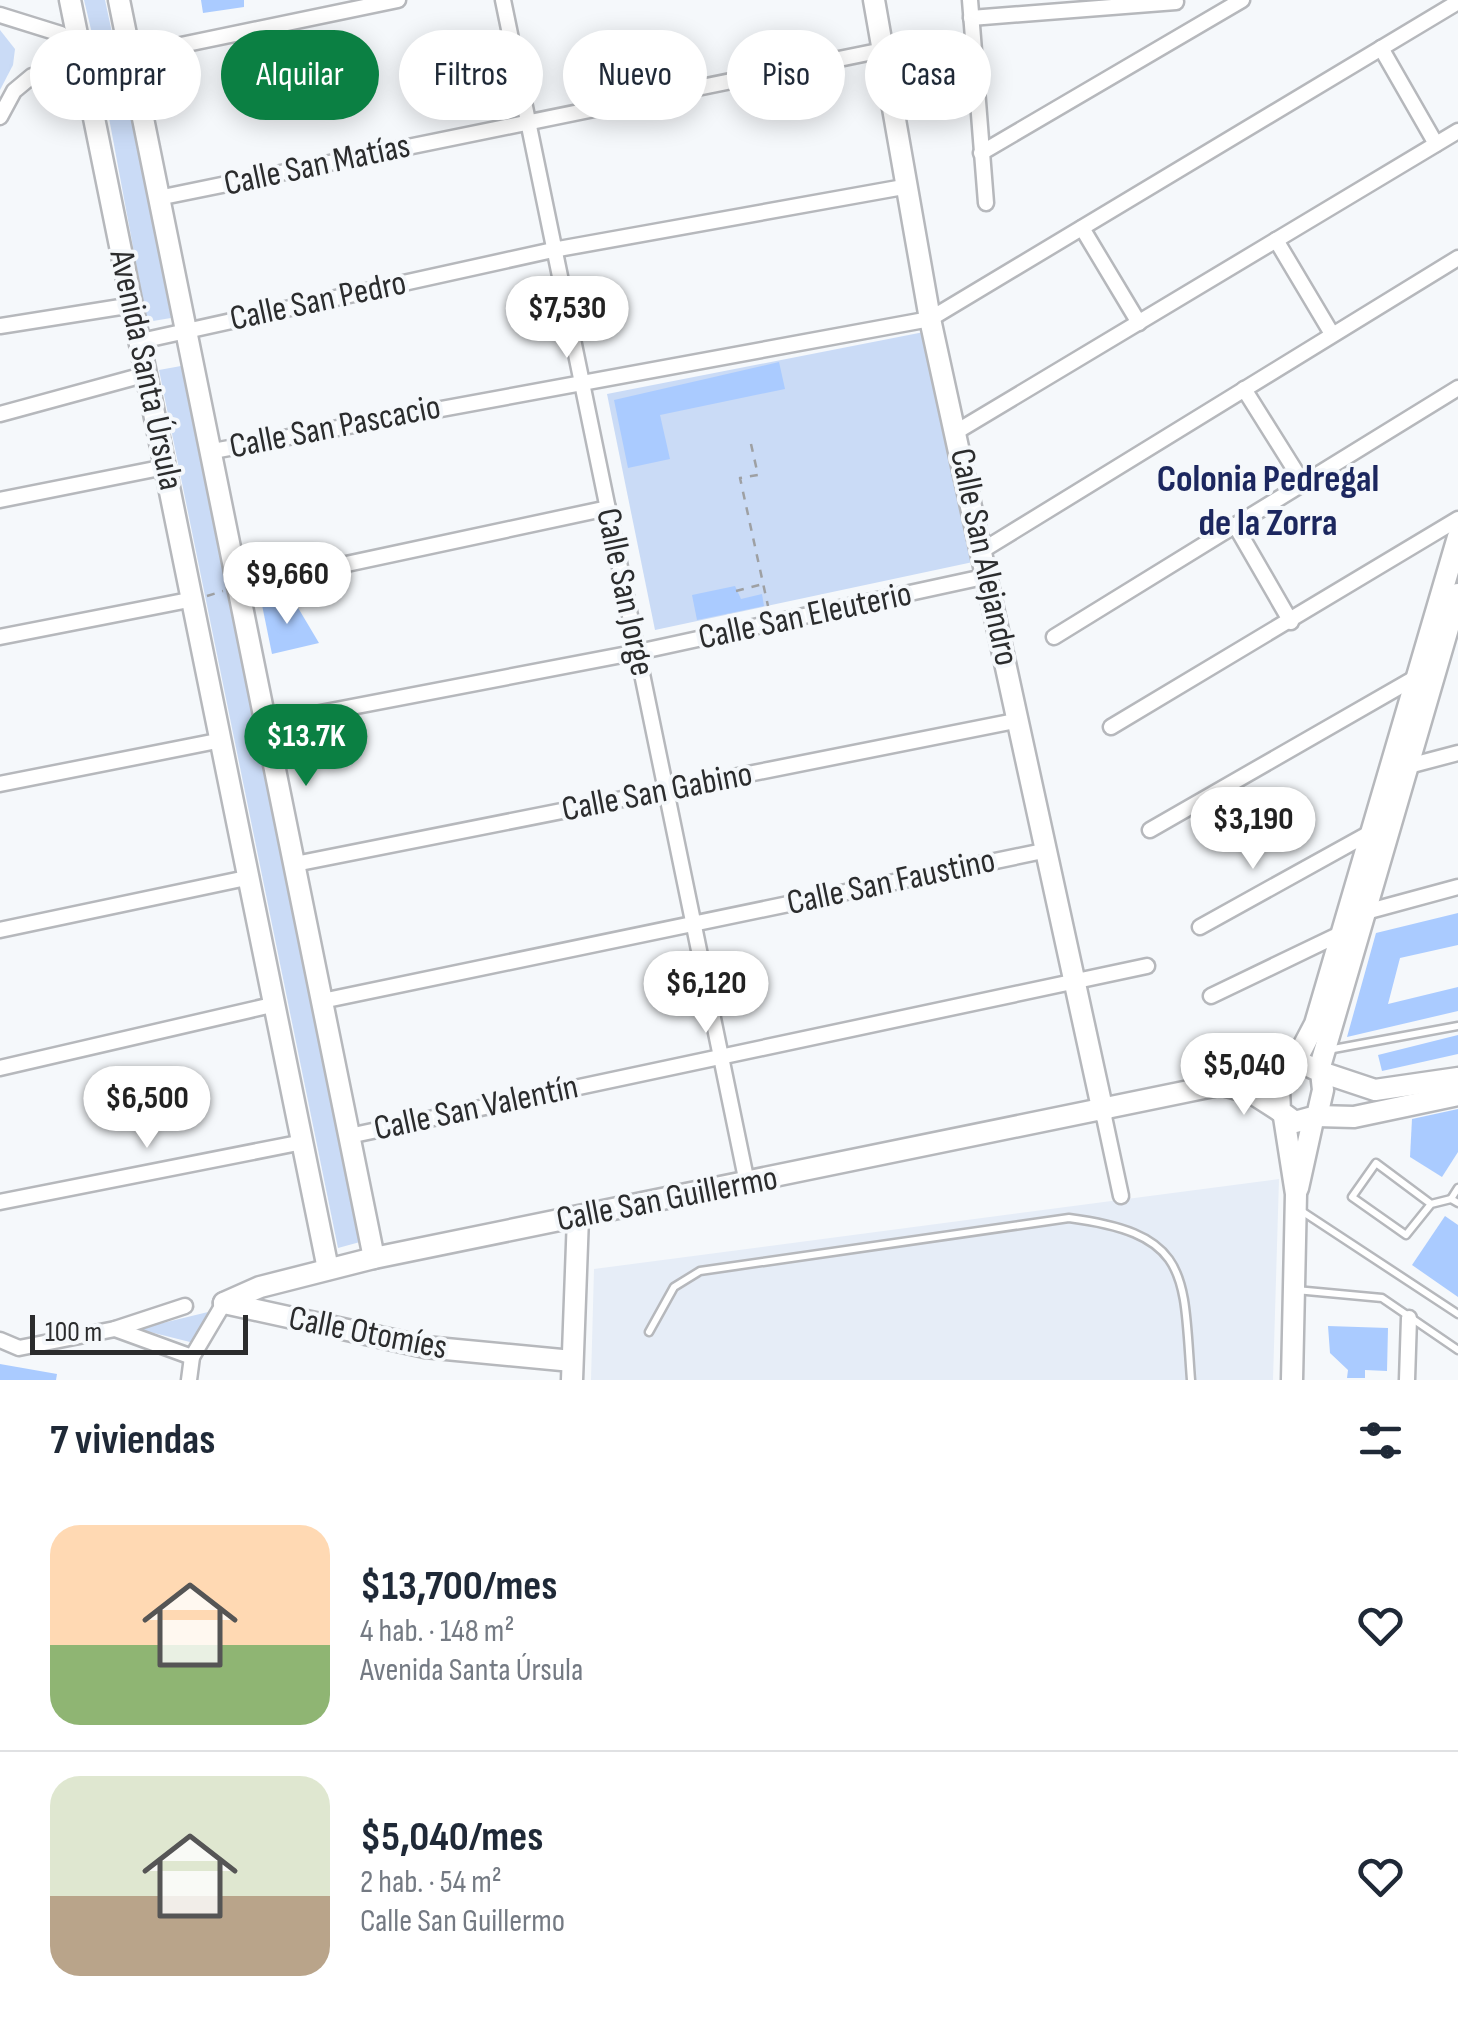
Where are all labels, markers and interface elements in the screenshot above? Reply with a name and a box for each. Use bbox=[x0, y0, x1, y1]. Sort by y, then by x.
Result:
chip: Comprar bbox=[30, 30, 201, 120]
chip: Alquilar bbox=[221, 30, 379, 120]
chip: Filtros bbox=[399, 30, 543, 120]
chip: Nuevo bbox=[563, 30, 707, 120]
chip: Piso bbox=[727, 30, 845, 120]
chip: Casa bbox=[865, 30, 991, 120]
street label: Calle San Matías bbox=[220, 124, 414, 206]
street label: Avenida Santa Úrsula bbox=[99, 245, 192, 494]
street label: Calle San Pedro bbox=[226, 261, 410, 341]
pin: $7,530 bbox=[486, 276, 648, 361]
text: $7,530 bbox=[528, 289, 606, 328]
street label: Calle San Pascacio bbox=[226, 385, 444, 469]
street label: Calle San Alejandro bbox=[940, 445, 1028, 669]
district label: Colonia Pedregal de la Zorra bbox=[1157, 457, 1379, 546]
street label: Calle San Jorge bbox=[586, 504, 664, 680]
pin: $9,660 bbox=[206, 542, 368, 627]
text: $9,660 bbox=[245, 555, 329, 594]
street label: Calle San Eleuterio bbox=[695, 572, 915, 660]
pin: $13.7K bbox=[225, 704, 387, 789]
text: $13.7K bbox=[266, 717, 346, 756]
street label: Calle San Gabino bbox=[558, 752, 756, 832]
pin: $3,190 bbox=[1172, 787, 1334, 872]
text: $3,190 bbox=[1213, 800, 1293, 839]
street label: Calle San Faustino bbox=[783, 839, 999, 925]
pin: $6,120 bbox=[625, 951, 787, 1036]
text: $6,120 bbox=[666, 964, 746, 1003]
pin: $5,040 bbox=[1163, 1033, 1325, 1118]
text: $5,040 bbox=[1203, 1046, 1285, 1085]
street label: Calle San Valentín bbox=[370, 1065, 582, 1151]
pin: $6,500 bbox=[66, 1066, 228, 1151]
text: $6,500 bbox=[105, 1079, 189, 1118]
street label: Calle San Guillermo bbox=[553, 1156, 781, 1242]
street label: Calle Otomíes bbox=[285, 1297, 451, 1369]
scale bar bbox=[30, 1310, 248, 1354]
text: 100 m bbox=[45, 1316, 102, 1349]
icon: filters bbox=[1353, 1413, 1408, 1468]
text: 7 viviendas bbox=[50, 1415, 215, 1466]
text: $13,700/mes bbox=[360, 1561, 557, 1612]
icon: home bbox=[130, 1565, 250, 1685]
icon: heart bbox=[1353, 1598, 1408, 1653]
text: 4 hab. · 148 m² bbox=[360, 1612, 514, 1651]
text: Avenida Santa Úrsula bbox=[360, 1651, 583, 1690]
text: $5,040/mes bbox=[360, 1812, 543, 1863]
icon: home bbox=[130, 1816, 250, 1936]
icon: heart bbox=[1353, 1849, 1408, 1904]
text: 2 hab. · 54 m² bbox=[360, 1863, 502, 1902]
text: Calle San Guillermo bbox=[360, 1902, 565, 1941]

